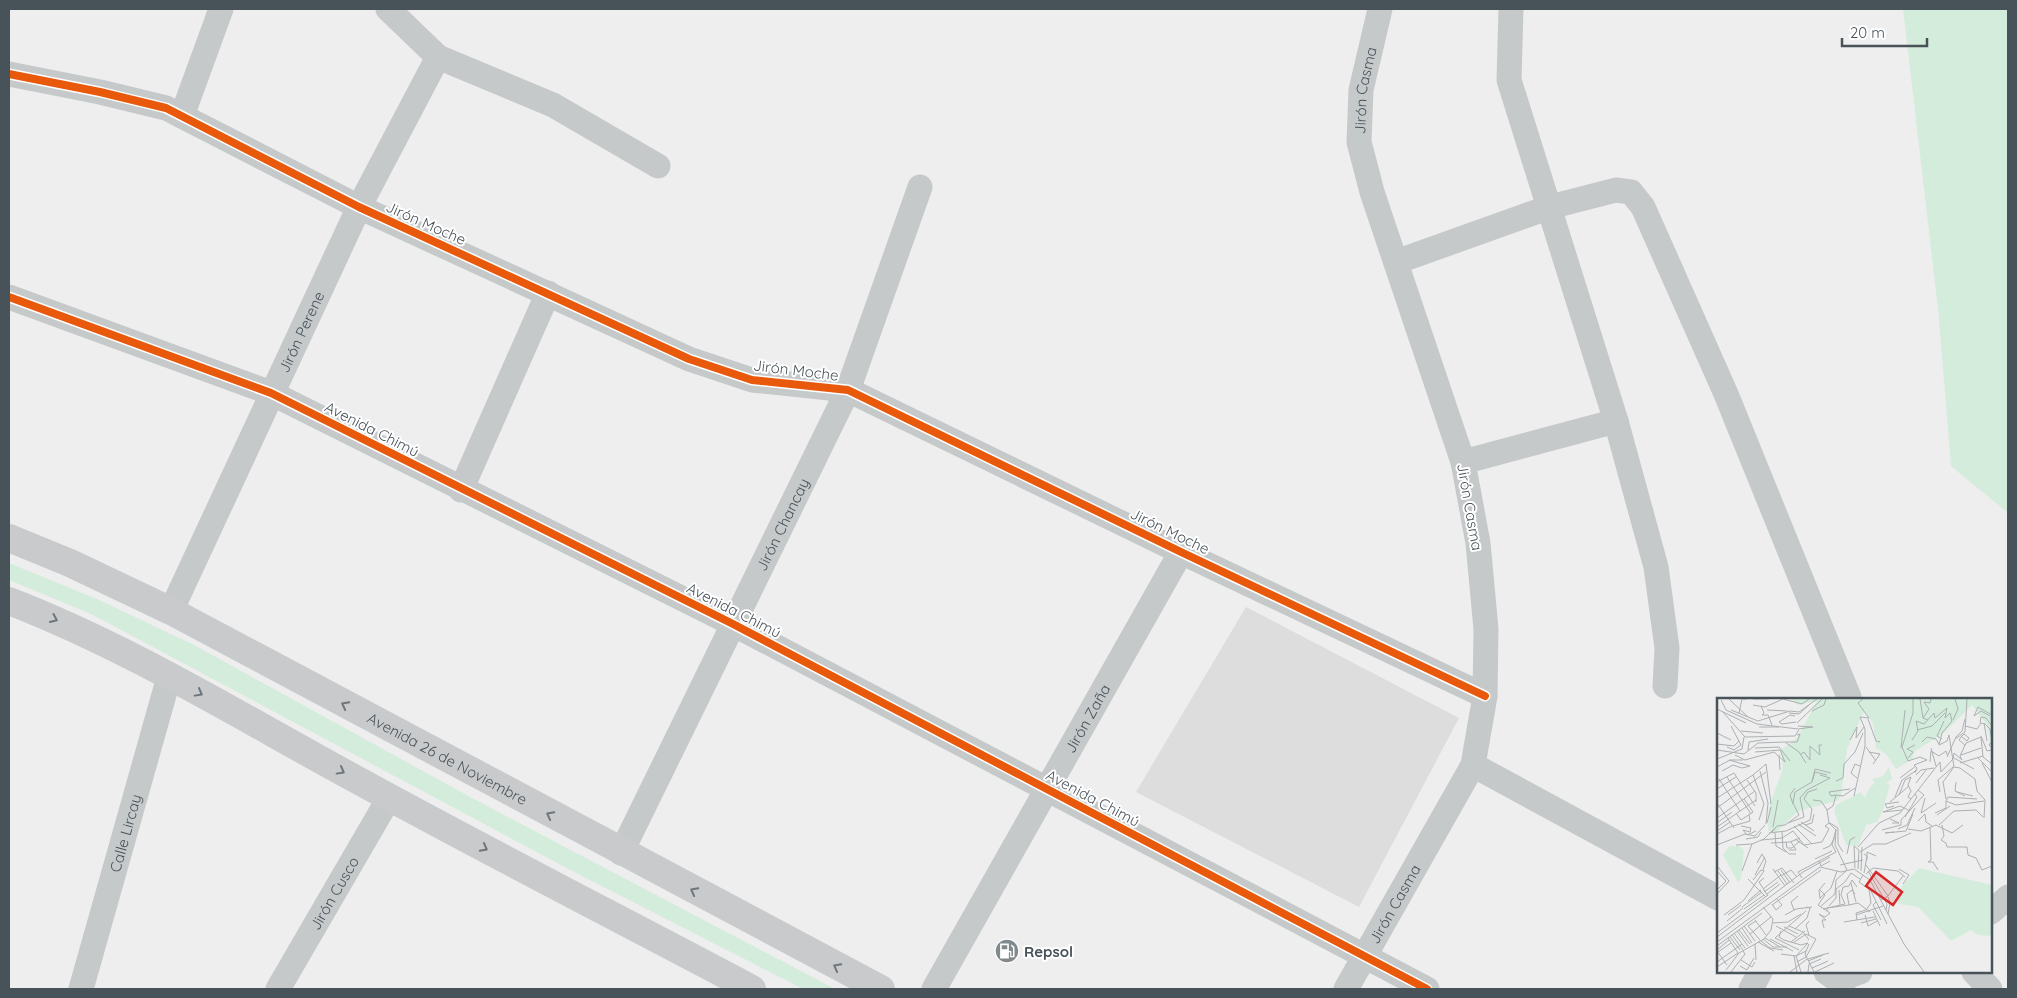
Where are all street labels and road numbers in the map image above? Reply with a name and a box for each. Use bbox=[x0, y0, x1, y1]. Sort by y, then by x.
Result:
street label: Jirón Casma bbox=[1350, 45, 1380, 134]
street label: Jirón Moche bbox=[383, 197, 469, 249]
street label: Jirón Perene bbox=[274, 288, 328, 376]
street label: Jirón Moche bbox=[752, 355, 840, 385]
street label: Avenida Chimú bbox=[322, 397, 422, 461]
street label: Jirón Casma bbox=[1453, 462, 1487, 552]
street label: Jirón Chancay bbox=[751, 475, 813, 574]
street label: Jirón Moche bbox=[1127, 504, 1213, 558]
street label: Avenida Chimú bbox=[684, 578, 784, 642]
street label: Jirón Zaña bbox=[1060, 681, 1114, 756]
street label: Avenida 26 de Noviembre bbox=[364, 708, 531, 808]
street label: Avenida Chimú bbox=[1043, 765, 1143, 831]
street label: Calle Lircay bbox=[105, 792, 145, 874]
street label: Jirón Cusco bbox=[305, 853, 363, 933]
street label: Jirón Casma bbox=[1364, 861, 1424, 947]

